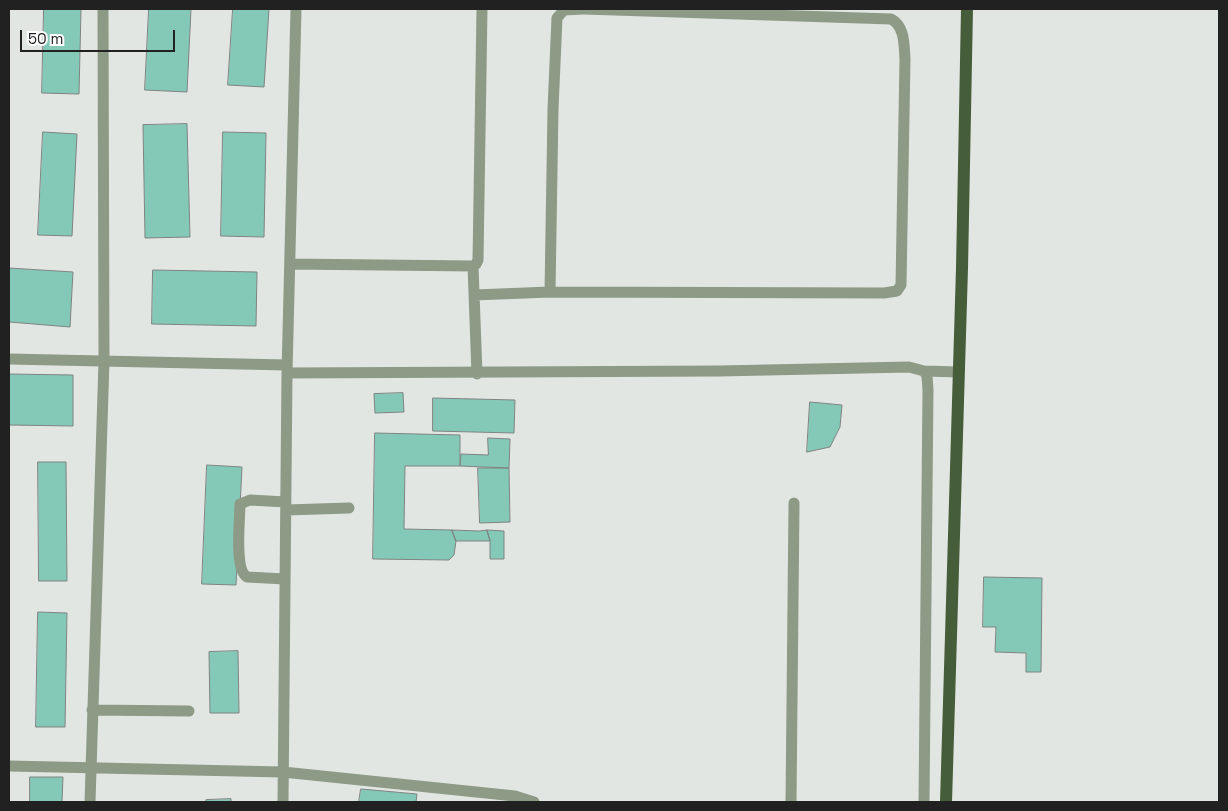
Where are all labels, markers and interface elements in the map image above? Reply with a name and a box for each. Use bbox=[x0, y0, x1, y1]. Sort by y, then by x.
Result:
scale bar bbox=[22, 20, 178, 52]
text: 50 m bbox=[28, 29, 63, 48]

